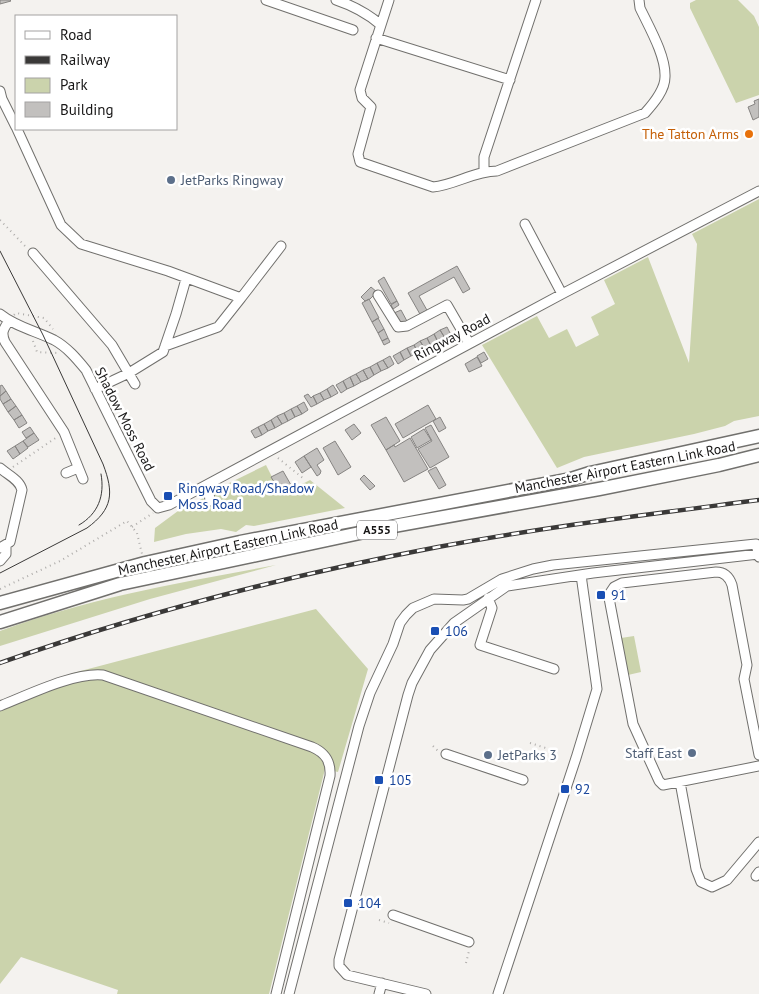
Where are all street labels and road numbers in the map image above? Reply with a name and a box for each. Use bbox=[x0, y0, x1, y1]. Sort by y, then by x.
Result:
street label: Ringway Road bbox=[411, 309, 493, 365]
street label: Shadow Moss Road bbox=[91, 364, 159, 474]
street label: Manchester Airport Eastern Link Road bbox=[513, 437, 737, 497]
street label: Manchester Airport Eastern Link Road bbox=[116, 515, 340, 579]
road number: A555 bbox=[357, 520, 397, 540]

